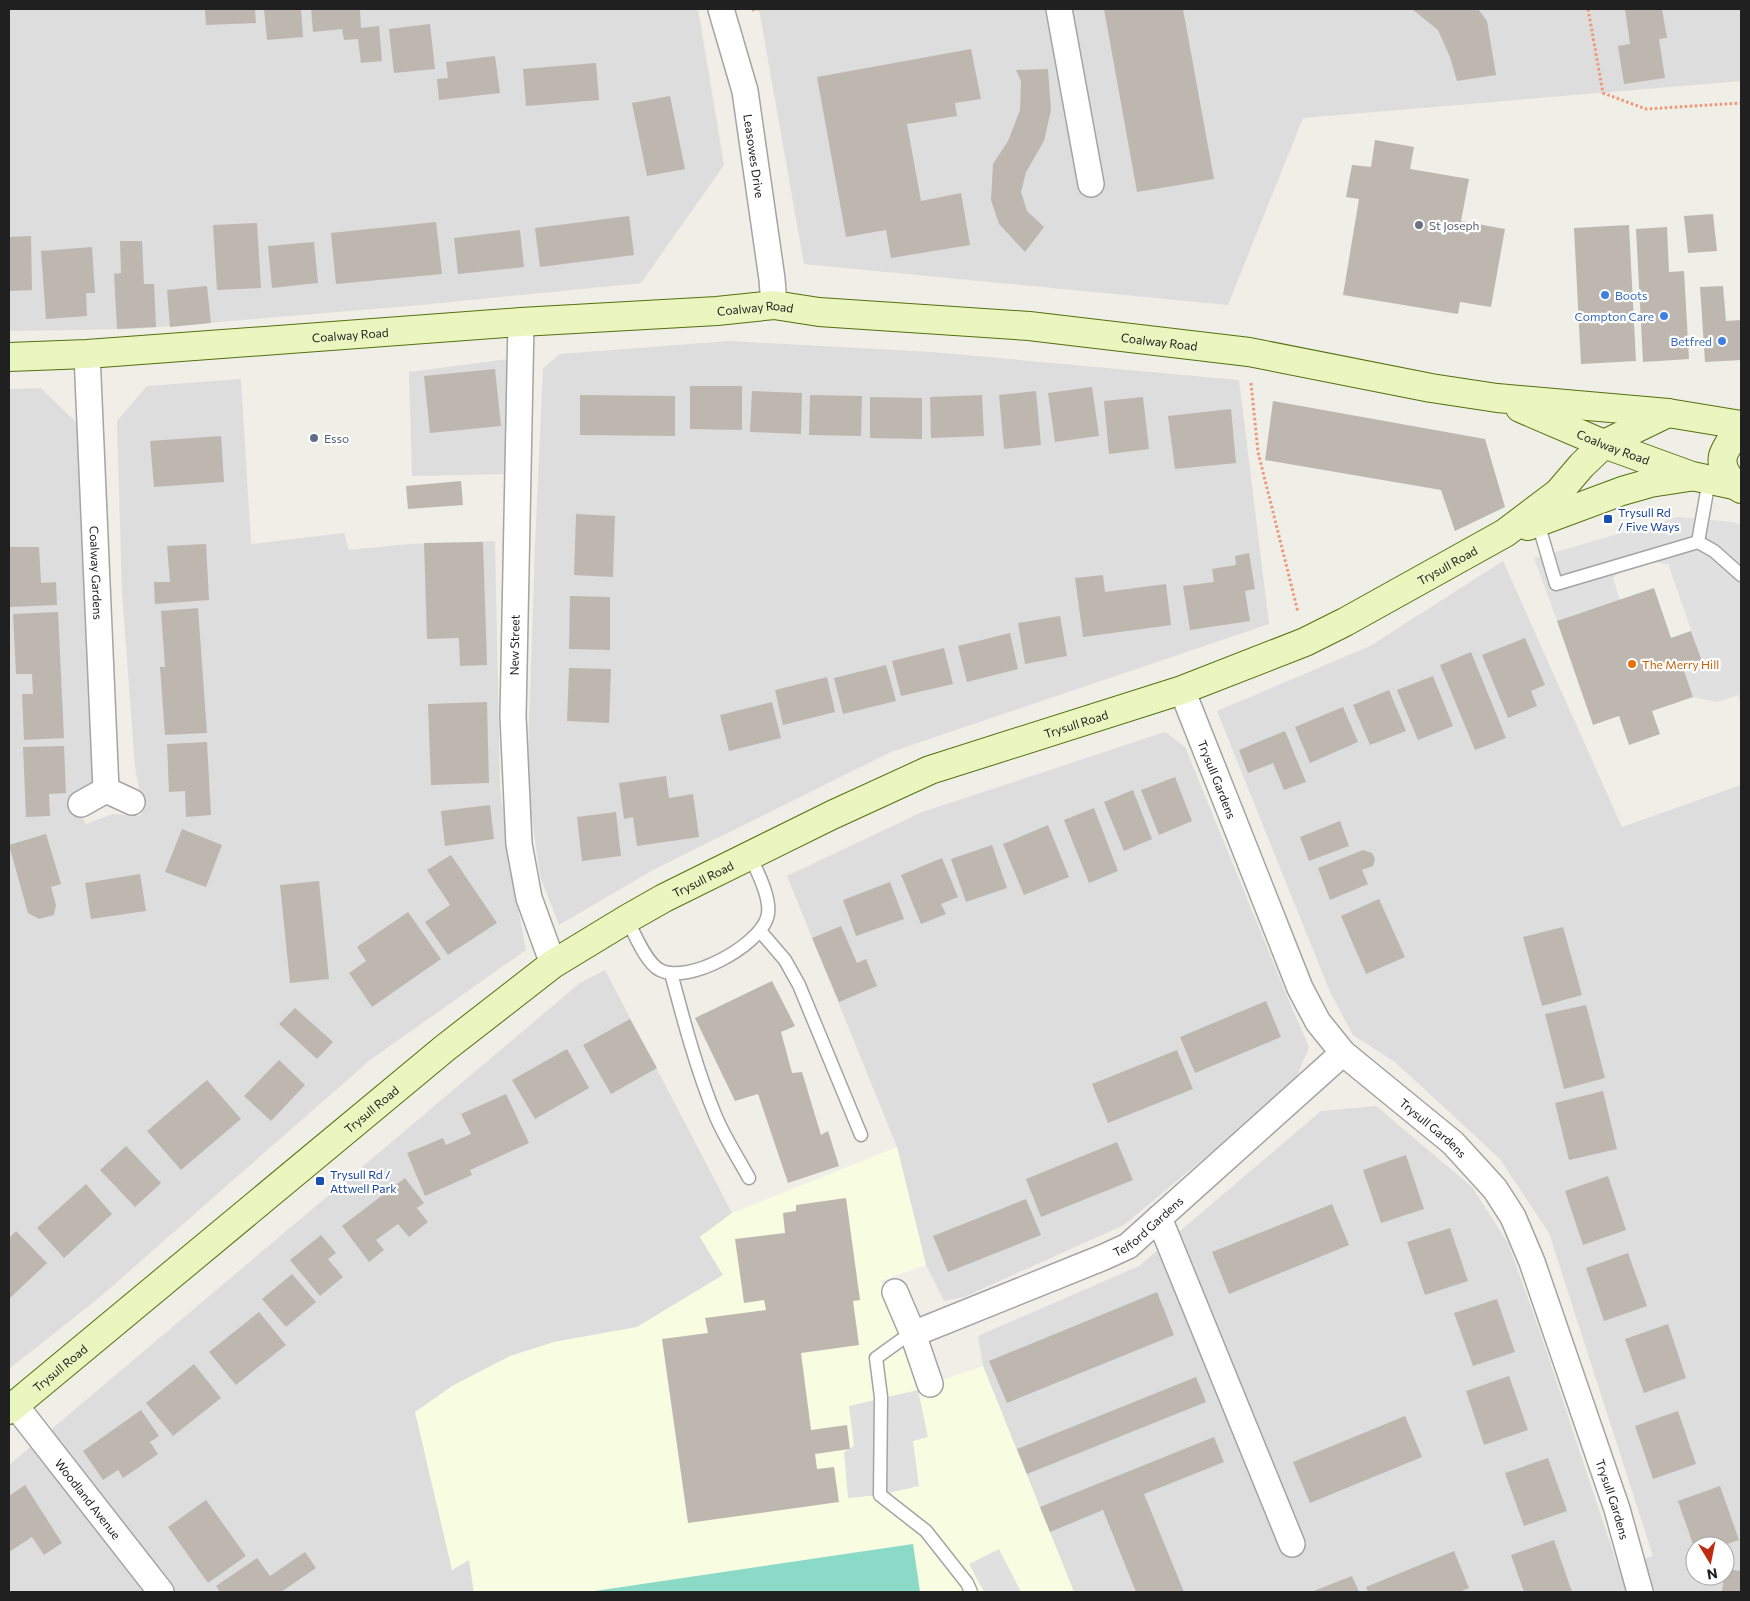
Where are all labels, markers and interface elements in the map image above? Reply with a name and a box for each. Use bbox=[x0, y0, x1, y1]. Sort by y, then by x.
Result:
street label: Leasowes Drive bbox=[741, 113, 767, 199]
place label: St Joseph bbox=[1429, 218, 1479, 233]
marker: St Joseph bbox=[1413, 219, 1425, 231]
place label: Boots bbox=[1615, 288, 1647, 302]
marker: Boots bbox=[1599, 289, 1611, 301]
street label: Coalway Road bbox=[716, 298, 795, 318]
place label: Compton Care bbox=[1575, 309, 1654, 323]
marker: Compton Care bbox=[1658, 310, 1670, 322]
street label: Coalway Road bbox=[311, 325, 389, 344]
street label: Coalway Road bbox=[1120, 330, 1198, 353]
place label: Betfred bbox=[1671, 334, 1712, 348]
marker: Betfred bbox=[1716, 335, 1728, 347]
street label: Coalway Road bbox=[1575, 426, 1652, 467]
place label: Esso bbox=[324, 431, 349, 445]
marker: Esso bbox=[308, 432, 320, 444]
place label: Trysull Rd / Five Ways bbox=[1618, 505, 1680, 533]
marker: Trysull Rd / Five Ways bbox=[1602, 513, 1614, 525]
street label: Coalway Gardens bbox=[87, 525, 106, 620]
street label: Trysull Road bbox=[1415, 543, 1480, 587]
street label: New Street bbox=[506, 614, 522, 676]
place label: The Merry Hill bbox=[1642, 657, 1719, 671]
marker: The Merry Hill bbox=[1626, 658, 1638, 670]
street label: Trysull Road bbox=[1042, 707, 1110, 740]
street label: Trysull Gardens bbox=[1195, 738, 1239, 821]
street label: Trysull Road bbox=[670, 858, 736, 900]
street label: Trysull Road bbox=[341, 1083, 401, 1136]
street label: Trysull Gardens bbox=[1397, 1095, 1470, 1160]
place label: Trysull Rd / Attwell Park bbox=[330, 1167, 397, 1195]
marker: Trysull Rd / Attwell Park bbox=[314, 1175, 326, 1187]
street label: Telford Gardens bbox=[1111, 1193, 1186, 1259]
street label: Trysull Road bbox=[30, 1341, 90, 1394]
street label: Woodland Avenue bbox=[52, 1456, 124, 1542]
street label: Trysull Gardens bbox=[1593, 1457, 1632, 1541]
north arrow bbox=[1685, 1536, 1735, 1586]
text: N bbox=[1706, 1565, 1719, 1584]

